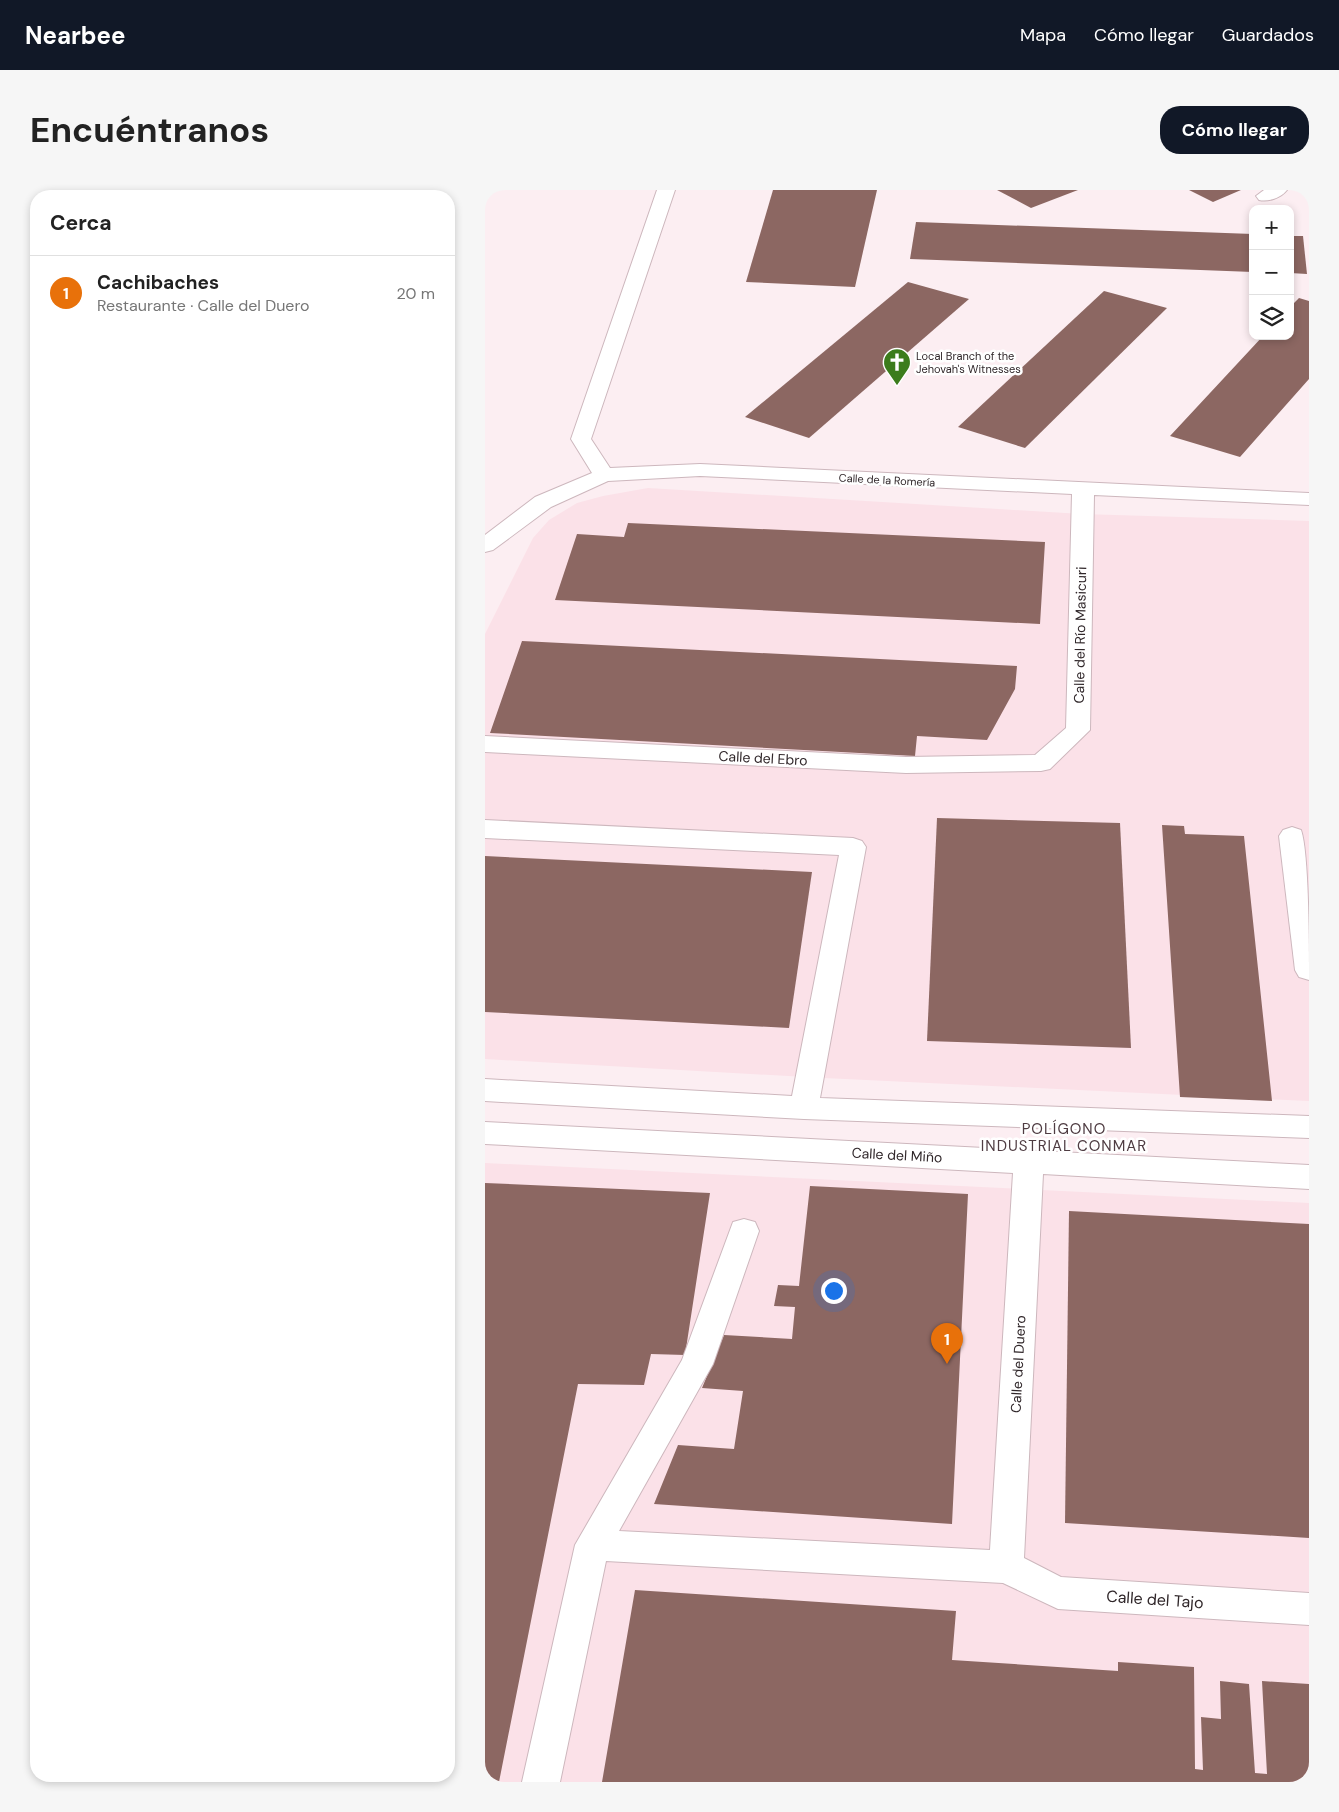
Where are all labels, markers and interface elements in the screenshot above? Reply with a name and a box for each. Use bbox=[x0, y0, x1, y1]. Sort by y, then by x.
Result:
text: Nearbee bbox=[25, 20, 125, 51]
text: Mapa bbox=[1020, 23, 1066, 47]
text: Cómo llegar bbox=[1094, 23, 1194, 47]
text: Guardados bbox=[1222, 23, 1314, 47]
button: Cómo llegar bbox=[1160, 106, 1309, 154]
text: Encuéntranos bbox=[30, 107, 269, 153]
map controls bbox=[1249, 205, 1294, 340]
button: + bbox=[1249, 205, 1294, 250]
text: Cerca bbox=[50, 209, 112, 237]
button: − bbox=[1249, 250, 1294, 295]
text: Cachibaches bbox=[97, 270, 219, 295]
text: 1 bbox=[63, 283, 69, 304]
text: 20 m bbox=[396, 283, 435, 304]
text: Restaurante · Calle del Duero bbox=[97, 295, 310, 316]
button: layers bbox=[1249, 295, 1294, 340]
church icon: Local Branch of the Jehovah's Witnesses bbox=[882, 347, 912, 386]
place label: Local Branch of the Jehovah's Witnesses bbox=[916, 349, 1021, 376]
street label: Calle de la Romería bbox=[838, 470, 936, 490]
street label: Calle del Río Masicuri bbox=[1070, 566, 1090, 704]
street label: Calle del Ebro bbox=[718, 747, 808, 769]
district label: POLÍGONO INDUSTRIAL CONMAR bbox=[981, 1119, 1147, 1156]
street label: Calle del Miño bbox=[851, 1144, 943, 1166]
your location bbox=[821, 1278, 847, 1304]
street label: Calle del Duero bbox=[1006, 1315, 1030, 1413]
pin: 1 bbox=[931, 1323, 963, 1364]
street label: Calle del Tajo bbox=[1106, 1586, 1204, 1613]

